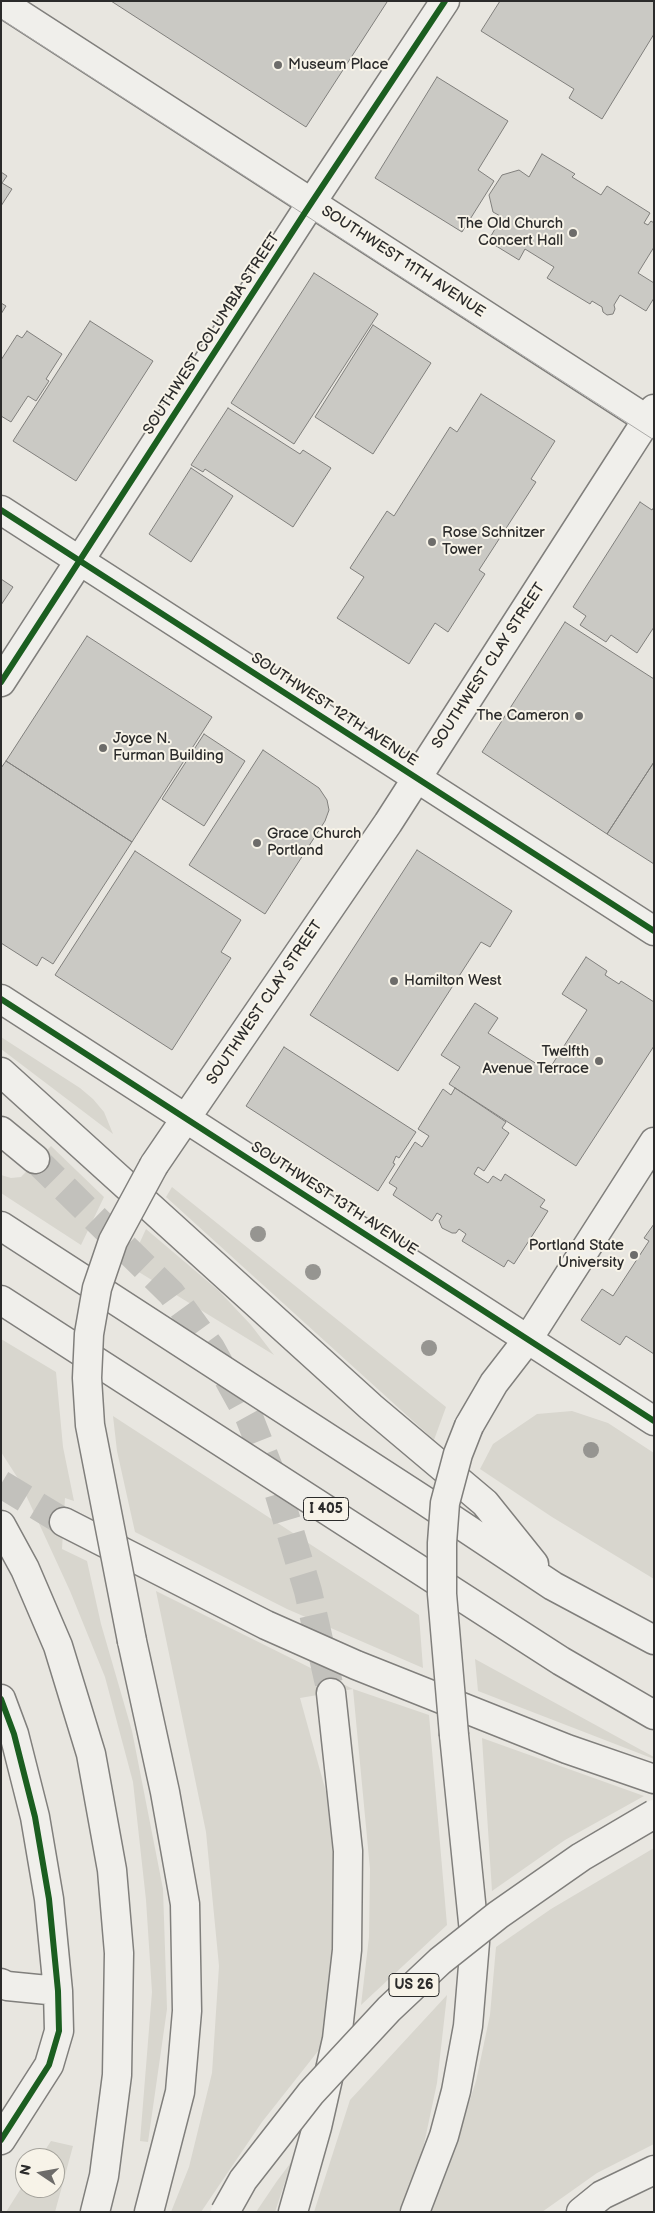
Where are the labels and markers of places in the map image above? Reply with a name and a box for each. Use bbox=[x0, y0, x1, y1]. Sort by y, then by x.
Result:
place label: Museum Place bbox=[288, 56, 388, 74]
marker: Museum Place bbox=[272, 59, 284, 71]
place label: The Old Church Concert Hall bbox=[457, 215, 563, 250]
marker: The Old Church Concert Hall bbox=[567, 227, 579, 239]
place label: Rose Schnitzer Tower bbox=[442, 524, 545, 559]
marker: Rose Schnitzer Tower bbox=[426, 536, 438, 548]
place label: The Cameron bbox=[477, 707, 569, 725]
marker: The Cameron bbox=[573, 710, 585, 722]
place label: Joyce N. Furman Building bbox=[113, 730, 224, 765]
marker: Joyce N. Furman Building bbox=[97, 742, 109, 754]
place label: Grace Church Portland bbox=[267, 825, 361, 860]
marker: Grace Church Portland bbox=[251, 837, 263, 849]
place label: Hamilton West bbox=[404, 972, 502, 990]
marker: Hamilton West bbox=[388, 975, 400, 987]
place label: Twelfth Avenue Terrace bbox=[482, 1043, 589, 1078]
marker: Twelfth Avenue Terrace bbox=[593, 1055, 605, 1067]
place label: Portland State University bbox=[529, 1237, 624, 1272]
marker: Portland State University bbox=[628, 1249, 640, 1261]

